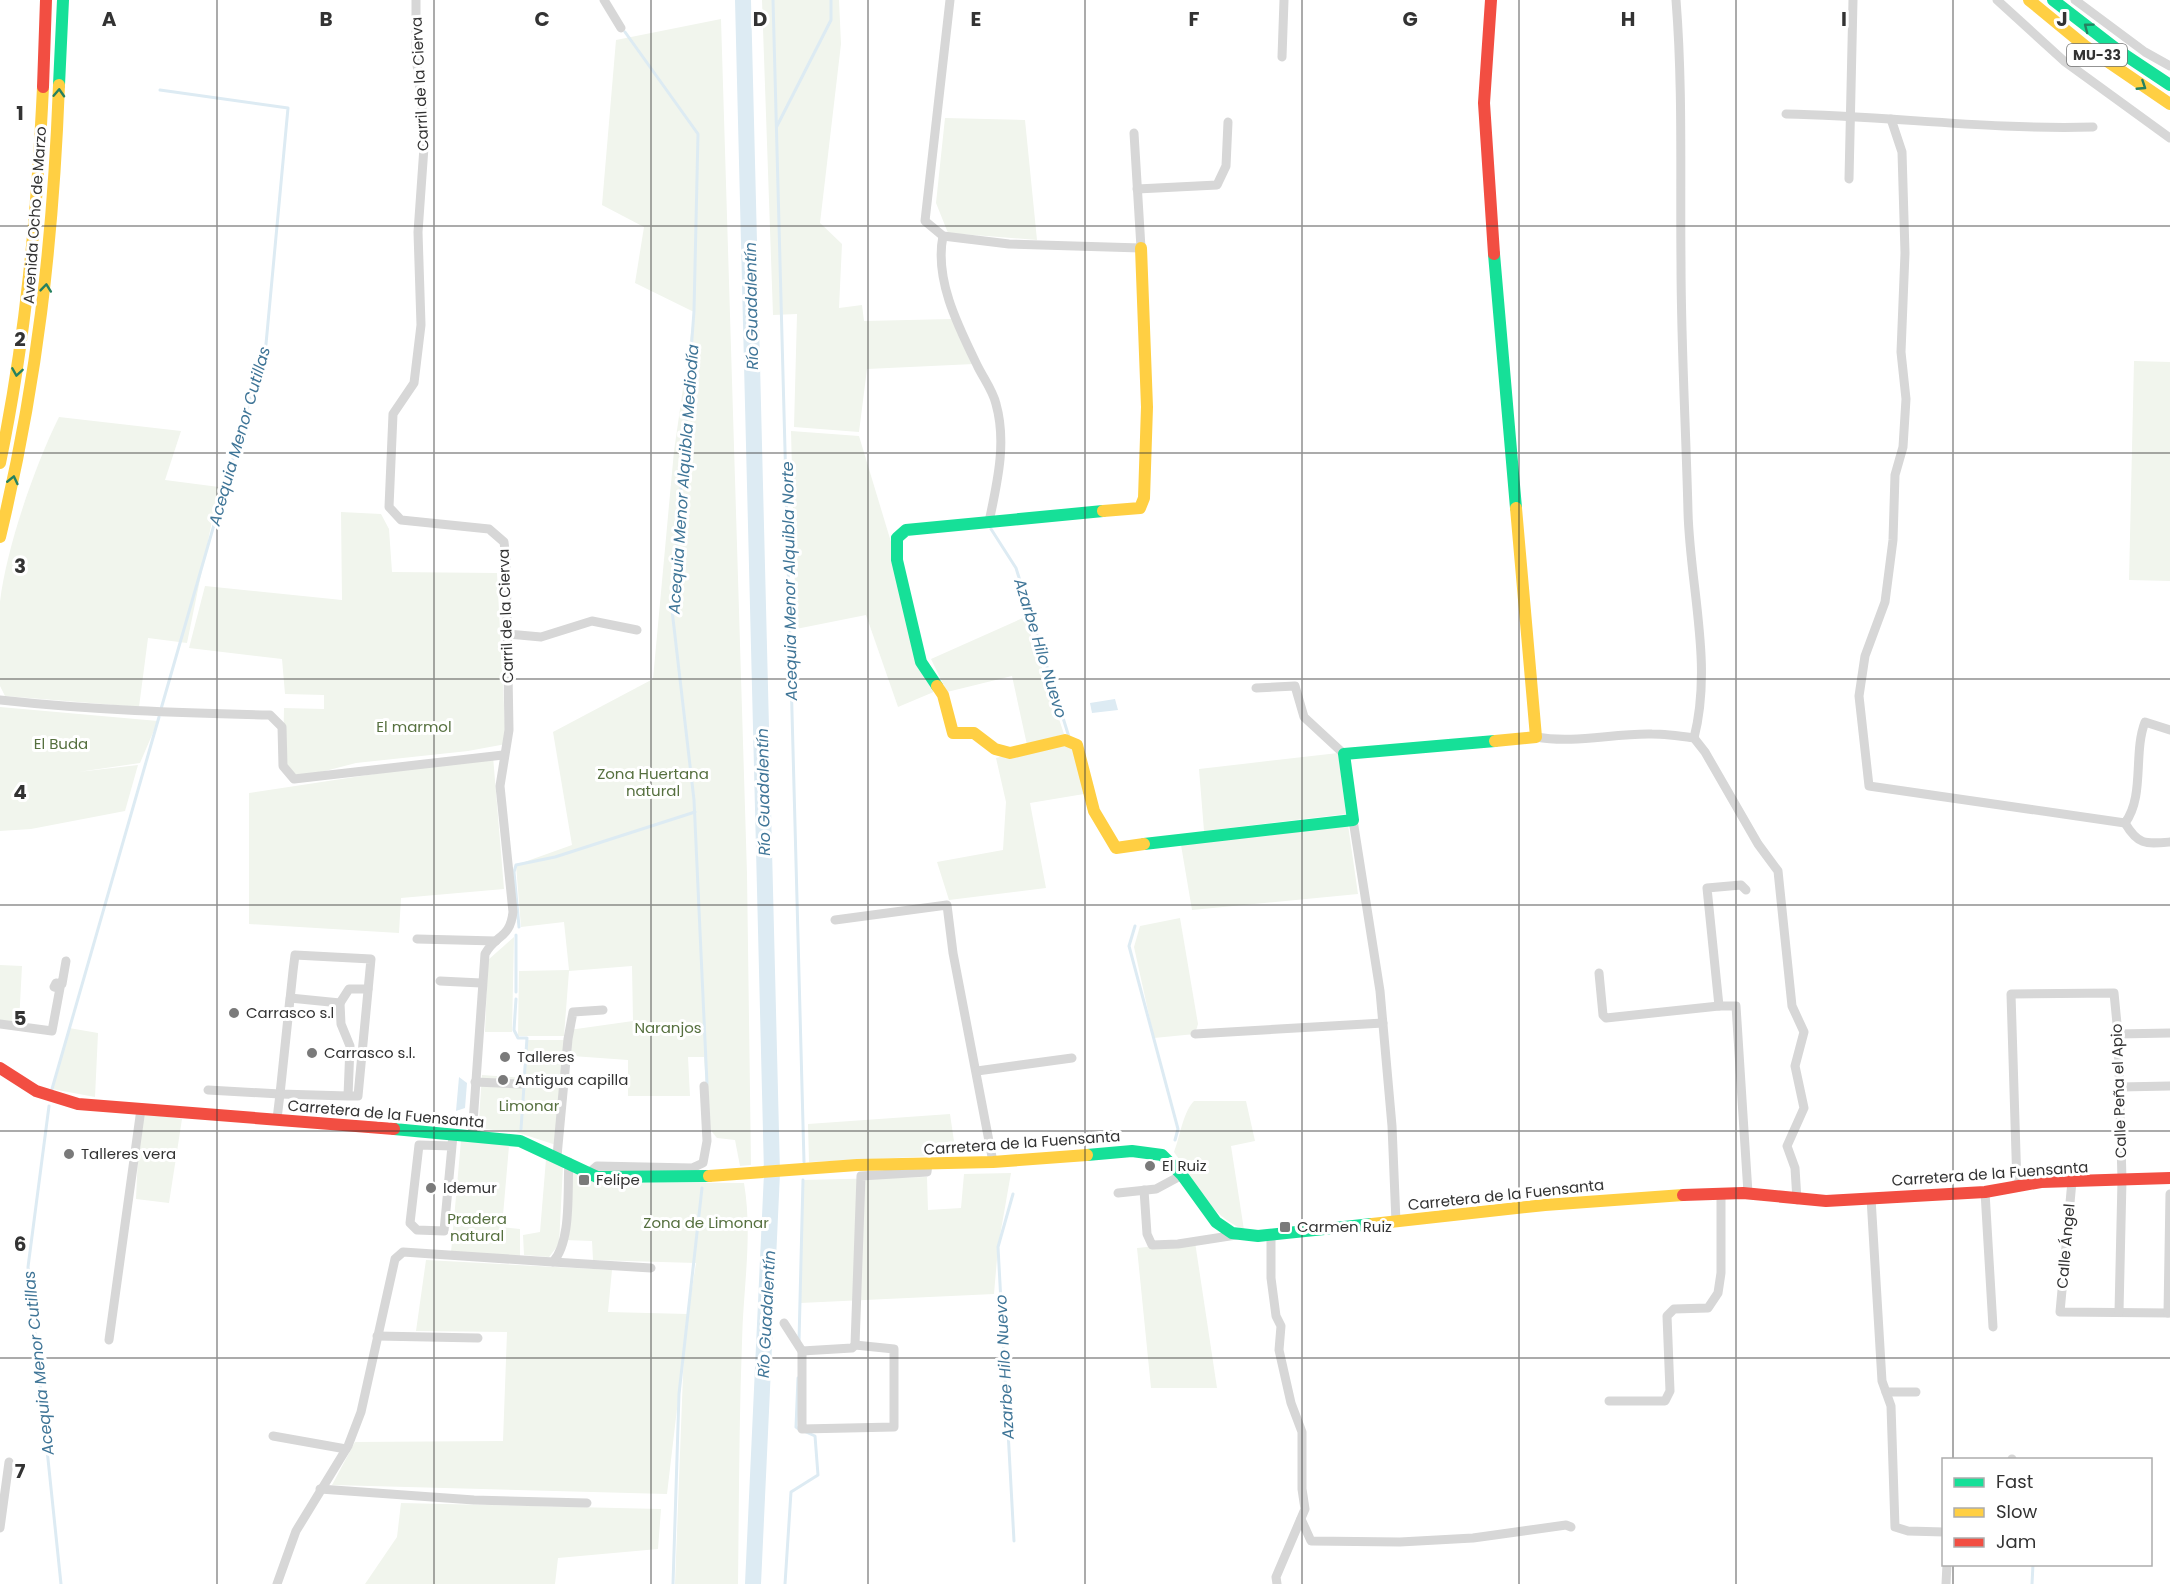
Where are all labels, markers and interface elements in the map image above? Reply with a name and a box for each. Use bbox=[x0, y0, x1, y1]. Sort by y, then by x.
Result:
text: A bbox=[102, 5, 117, 33]
text: B bbox=[319, 5, 333, 33]
text: C bbox=[534, 5, 550, 33]
text: D bbox=[753, 5, 767, 33]
text: E bbox=[971, 5, 981, 33]
text: F bbox=[1189, 5, 1200, 33]
text: G bbox=[1402, 5, 1418, 33]
text: H bbox=[1621, 5, 1635, 33]
text: I bbox=[1841, 5, 1847, 33]
text: J bbox=[2056, 5, 2068, 33]
street label: Carril de la Cierva bbox=[406, 16, 434, 152]
one-way arrow bbox=[2083, 24, 2094, 35]
road number: MU-33 bbox=[2067, 44, 2127, 66]
one-way arrow bbox=[2136, 79, 2146, 91]
one-way arrow bbox=[52, 89, 65, 98]
text: 1 bbox=[16, 99, 24, 127]
street label: Avenida Ocho de Marzo bbox=[18, 125, 51, 304]
water label: Río Guadalentín bbox=[739, 242, 764, 370]
one-way arrow bbox=[39, 283, 52, 292]
text: 2 bbox=[14, 325, 26, 353]
water label: Acequia Menor Alquibla Mediodía bbox=[663, 343, 704, 616]
water label: Acequia Menor Cutillas bbox=[203, 344, 276, 529]
one-way arrow bbox=[11, 367, 24, 377]
water label: Acequia Menor Alquibla Norte bbox=[776, 461, 803, 702]
one-way arrow bbox=[6, 475, 19, 485]
street label: Carril de la Cierva bbox=[493, 549, 518, 683]
text: 3 bbox=[14, 552, 26, 580]
water label: Azarbe Hilo Nuevo bbox=[1008, 575, 1073, 721]
park label: El marmol bbox=[376, 716, 452, 737]
water label: Río Guadalentín bbox=[751, 728, 776, 856]
park label: El Buda bbox=[34, 733, 88, 754]
park label: Zona Huertana natural bbox=[597, 763, 709, 801]
text: 4 bbox=[13, 778, 27, 806]
place label: Carrasco s.l bbox=[246, 1002, 334, 1023]
text: 5 bbox=[14, 1004, 27, 1032]
marker: Carrasco s.l bbox=[227, 1006, 241, 1020]
park label: Naranjos bbox=[634, 1017, 702, 1038]
street label: Calle Peña el Apio bbox=[2106, 1023, 2131, 1159]
place label: Carrasco s.l. bbox=[324, 1042, 415, 1063]
marker: Carrasco s.l. bbox=[305, 1046, 319, 1060]
place label: Talleres bbox=[517, 1046, 575, 1067]
marker: Talleres bbox=[498, 1050, 512, 1064]
place label: Antigua capilla bbox=[515, 1069, 628, 1090]
marker: Antigua capilla bbox=[496, 1073, 510, 1087]
street label: Carretera de la Fuensanta bbox=[287, 1094, 485, 1133]
park label: Limonar bbox=[499, 1095, 560, 1116]
street label: Carretera de la Fuensanta bbox=[923, 1125, 1121, 1160]
place label: Talleres vera bbox=[81, 1143, 176, 1164]
marker: Talleres vera bbox=[62, 1147, 76, 1161]
place label: El Ruiz bbox=[1162, 1155, 1207, 1176]
street label: Carretera de la Fuensanta bbox=[1891, 1156, 2089, 1191]
marker: El Ruiz bbox=[1143, 1159, 1157, 1173]
place label: Felipe bbox=[596, 1169, 640, 1190]
marker: Felipe bbox=[577, 1173, 591, 1187]
street label: Carretera de la Fuensanta bbox=[1407, 1174, 1605, 1215]
place label: Idemur bbox=[443, 1177, 497, 1198]
marker: Idemur bbox=[424, 1181, 438, 1195]
street label: Calle Ángel bbox=[2051, 1203, 2080, 1289]
park label: Pradera natural bbox=[447, 1208, 507, 1246]
park label: Zona de Limonar bbox=[643, 1212, 769, 1233]
place label: Carmen Ruiz bbox=[1297, 1216, 1392, 1237]
marker: Carmen Ruiz bbox=[1278, 1220, 1292, 1234]
text: 6 bbox=[14, 1230, 26, 1258]
water label: Río Guadalentín bbox=[752, 1250, 781, 1378]
water label: Acequia Menor Cutillas bbox=[17, 1270, 60, 1457]
water label: Azarbe Hilo Nuevo bbox=[989, 1294, 1020, 1441]
text: 7 bbox=[15, 1457, 26, 1485]
legend bbox=[1942, 1458, 2152, 1566]
text: Fast bbox=[1996, 1469, 2033, 1494]
text: Slow bbox=[1996, 1499, 2038, 1524]
text: Jam bbox=[1996, 1529, 2036, 1554]

